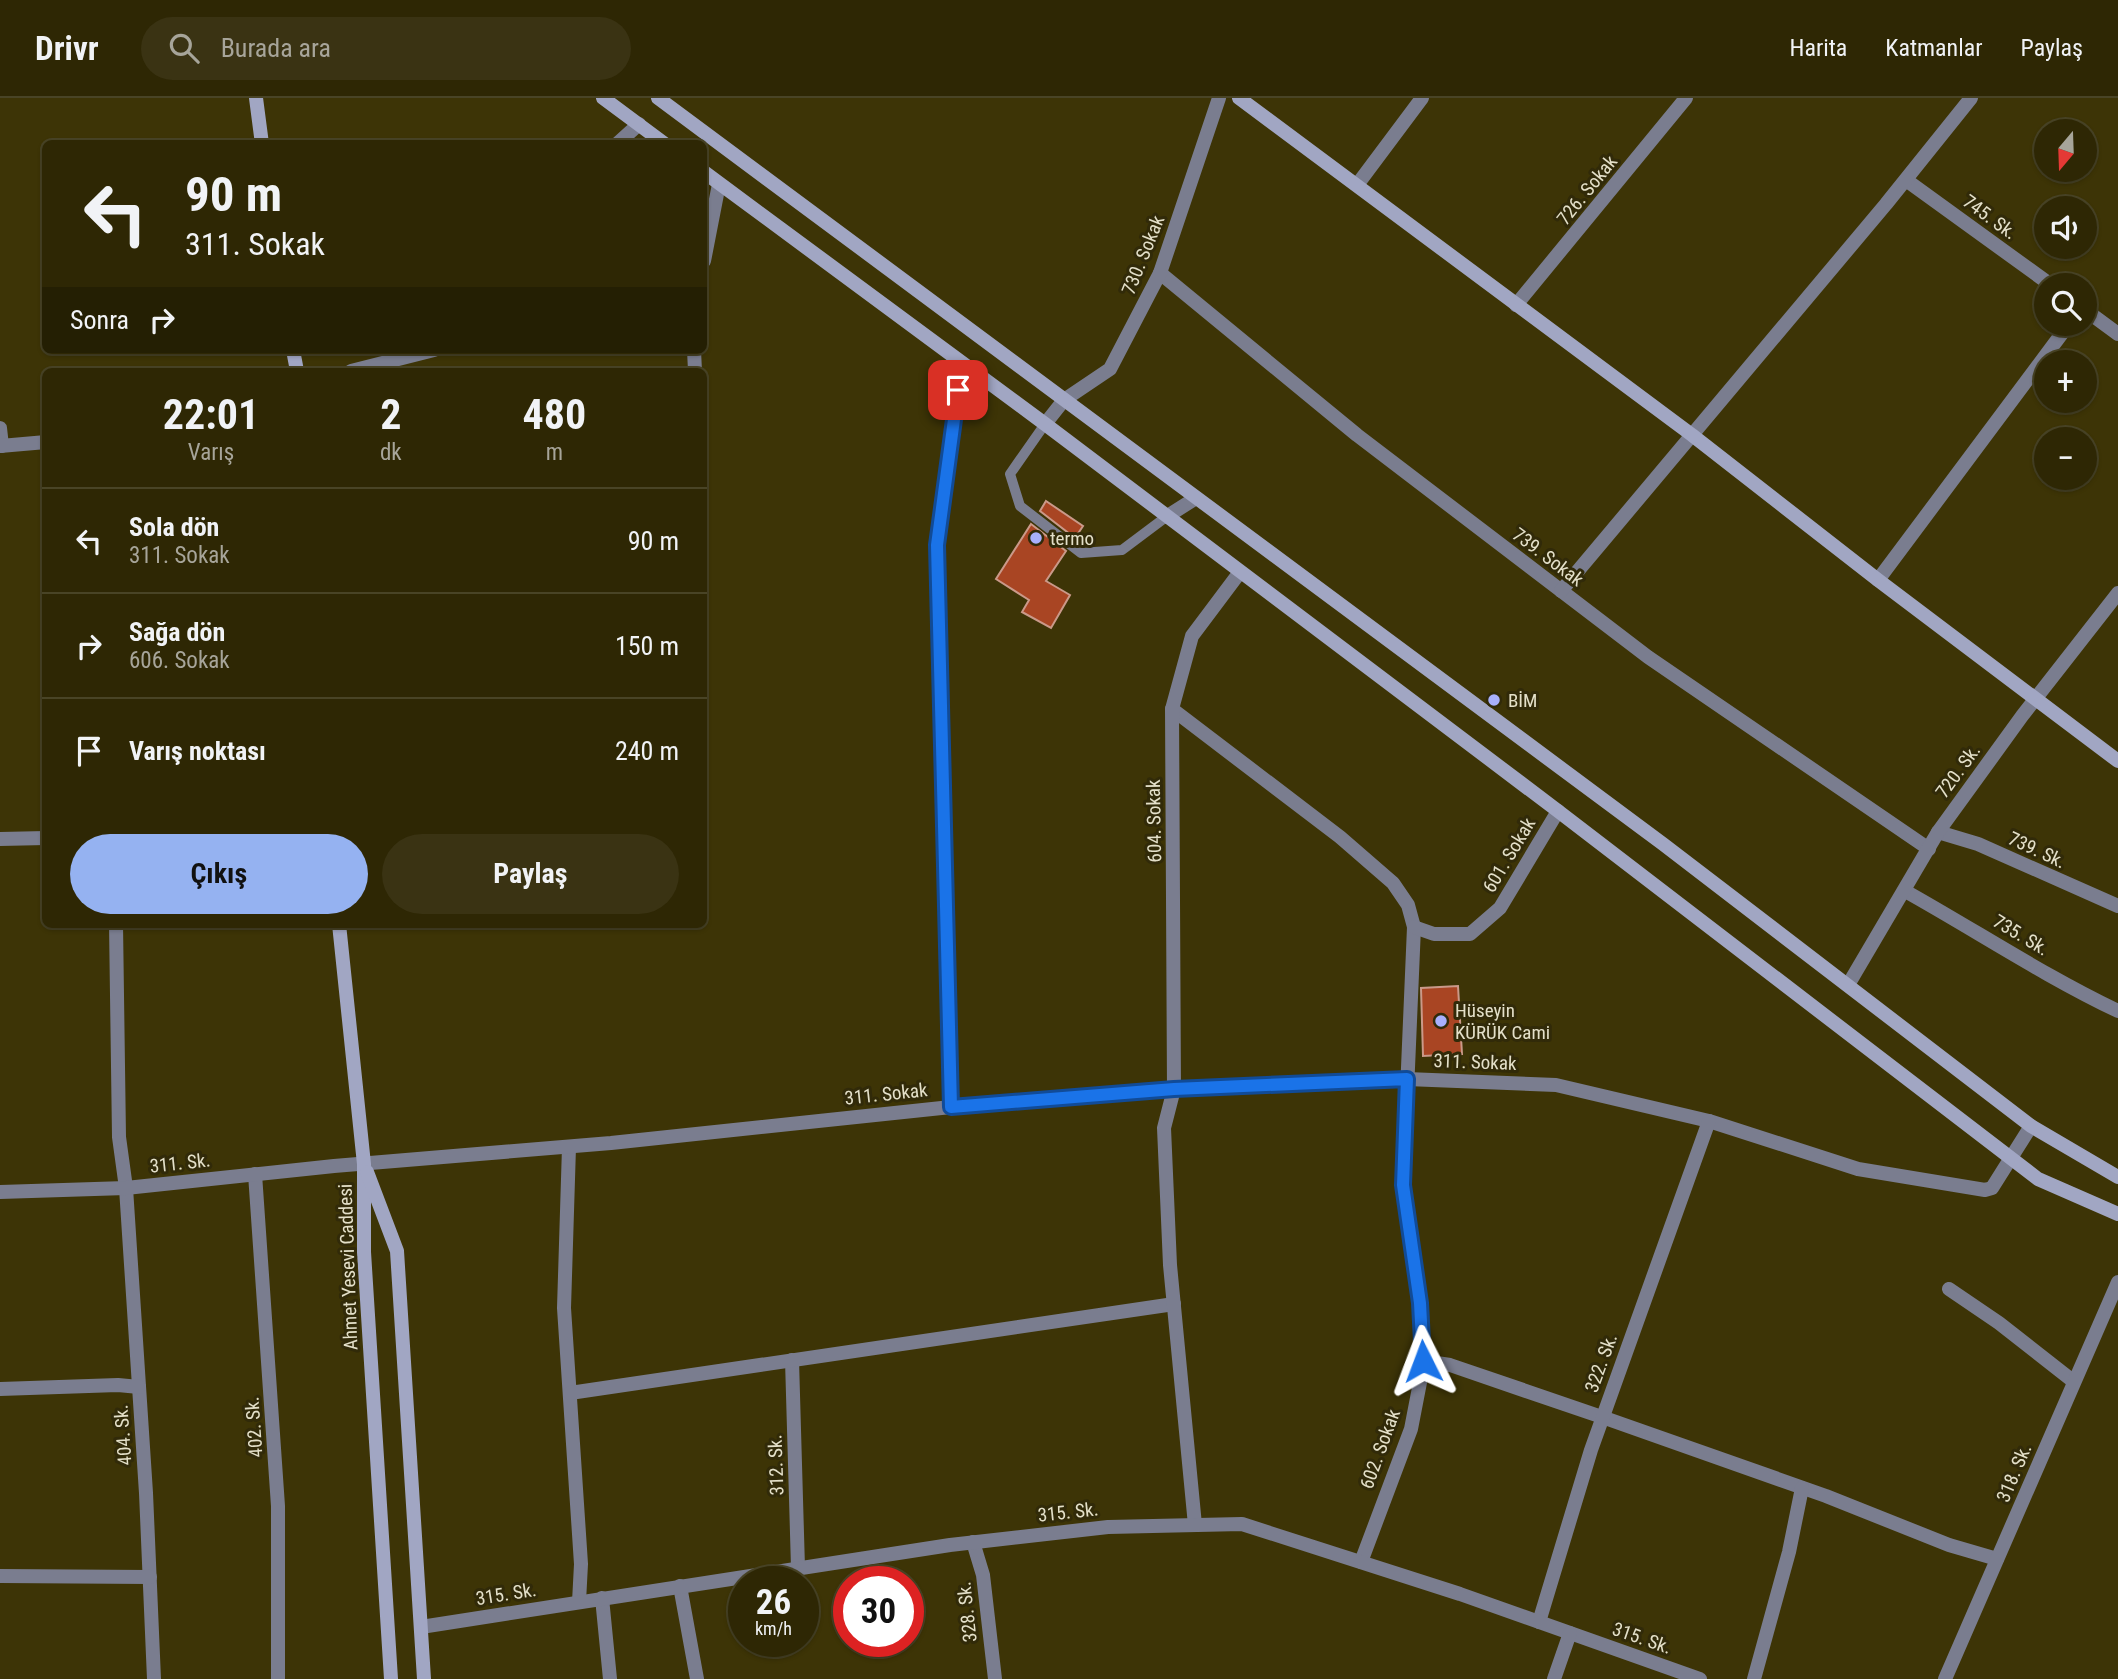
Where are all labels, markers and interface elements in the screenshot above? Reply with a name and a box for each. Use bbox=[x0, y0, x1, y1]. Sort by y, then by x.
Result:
search box bbox=[141, 17, 631, 80]
text: Drivr bbox=[35, 29, 99, 68]
icon: search bbox=[165, 29, 203, 67]
text: Burada ara bbox=[221, 33, 331, 63]
text: Harita bbox=[1790, 34, 1847, 62]
text: Katmanlar bbox=[1885, 34, 1983, 62]
text: Paylaş bbox=[2021, 34, 2083, 62]
north arrow bbox=[2034, 119, 2096, 182]
map controls bbox=[2034, 119, 2097, 490]
street label: 726. Sokak bbox=[1552, 150, 1622, 230]
text: 90 m bbox=[185, 166, 282, 223]
icon: left bbox=[70, 168, 161, 259]
street label: 745. Sk. bbox=[1959, 190, 2021, 244]
button: sound bbox=[2034, 196, 2097, 259]
street label: 730. Sokak bbox=[1117, 212, 1169, 298]
text: 311. Sokak bbox=[185, 225, 325, 263]
button: search bbox=[2034, 273, 2097, 336]
icon: right bbox=[143, 301, 181, 339]
text: Sonra bbox=[70, 305, 129, 335]
button: + bbox=[2034, 350, 2097, 413]
pin bbox=[928, 360, 988, 420]
icon: arrive bbox=[939, 371, 977, 409]
text: 22:01 bbox=[163, 390, 259, 439]
text: 2 bbox=[380, 390, 401, 439]
text: 480 bbox=[523, 390, 586, 439]
button: − bbox=[2034, 427, 2097, 490]
text: Varış bbox=[188, 439, 234, 466]
text: dk bbox=[380, 439, 402, 466]
text: m bbox=[546, 439, 563, 466]
text: Sola dön bbox=[129, 512, 219, 542]
icon: left bbox=[70, 522, 108, 560]
street label: 739. Sokak bbox=[1508, 523, 1588, 591]
text: 90 m bbox=[628, 526, 679, 556]
place label: termo bbox=[1050, 527, 1094, 550]
marker: termo bbox=[1028, 530, 1044, 546]
text: 311. Sokak bbox=[129, 542, 230, 569]
text: Sağa dön bbox=[129, 617, 225, 647]
icon: right bbox=[70, 627, 108, 665]
text: 150 m bbox=[615, 631, 679, 661]
text: 606. Sokak bbox=[129, 647, 230, 674]
place label: BİM bbox=[1508, 689, 1537, 712]
marker: BİM bbox=[1486, 692, 1502, 708]
icon: arrive bbox=[70, 732, 108, 770]
text: Varış noktası bbox=[129, 736, 266, 766]
text: 240 m bbox=[615, 736, 679, 766]
street label: 720. Sk. bbox=[1931, 740, 1985, 802]
street label: 604. Sokak bbox=[1142, 779, 1166, 863]
street label: 601. Sokak bbox=[1478, 813, 1540, 897]
street label: 739. Sk. bbox=[2005, 827, 2069, 873]
button: Çıkış bbox=[70, 834, 368, 914]
button: Paylaş bbox=[382, 834, 679, 914]
street label: 735. Sk. bbox=[1989, 909, 2053, 961]
place label: Hüseyin KÜRÜK Cami bbox=[1455, 999, 1550, 1044]
marker: Hüseyin KÜRÜK Cami bbox=[1433, 1013, 1449, 1029]
street label: 311. Sokak bbox=[1433, 1049, 1517, 1075]
street label: 311. Sokak bbox=[843, 1078, 929, 1110]
street label: 311. Sk. bbox=[148, 1148, 212, 1178]
street label: Ahmet Yesevi Caddesi bbox=[334, 1183, 362, 1351]
position arrow bbox=[1386, 1324, 1460, 1398]
street label: 322. Sk. bbox=[1580, 1330, 1622, 1396]
street label: 402. Sk. bbox=[240, 1396, 268, 1458]
street label: 404. Sk. bbox=[109, 1404, 137, 1466]
street label: 602. Sokak bbox=[1355, 1406, 1405, 1492]
street label: 312. Sk. bbox=[763, 1434, 789, 1496]
street label: 318. Sk. bbox=[1992, 1440, 2036, 1506]
street label: 315. Sk. bbox=[1036, 1497, 1100, 1527]
speed limit sign: 30 bbox=[833, 1566, 924, 1657]
street label: 315. Sk. bbox=[474, 1578, 538, 1610]
street label: 328. Sk. bbox=[952, 1580, 982, 1644]
text: 26 bbox=[756, 1582, 791, 1623]
street label: 315. Sk. bbox=[1609, 1617, 1675, 1659]
text: km/h bbox=[755, 1618, 792, 1639]

